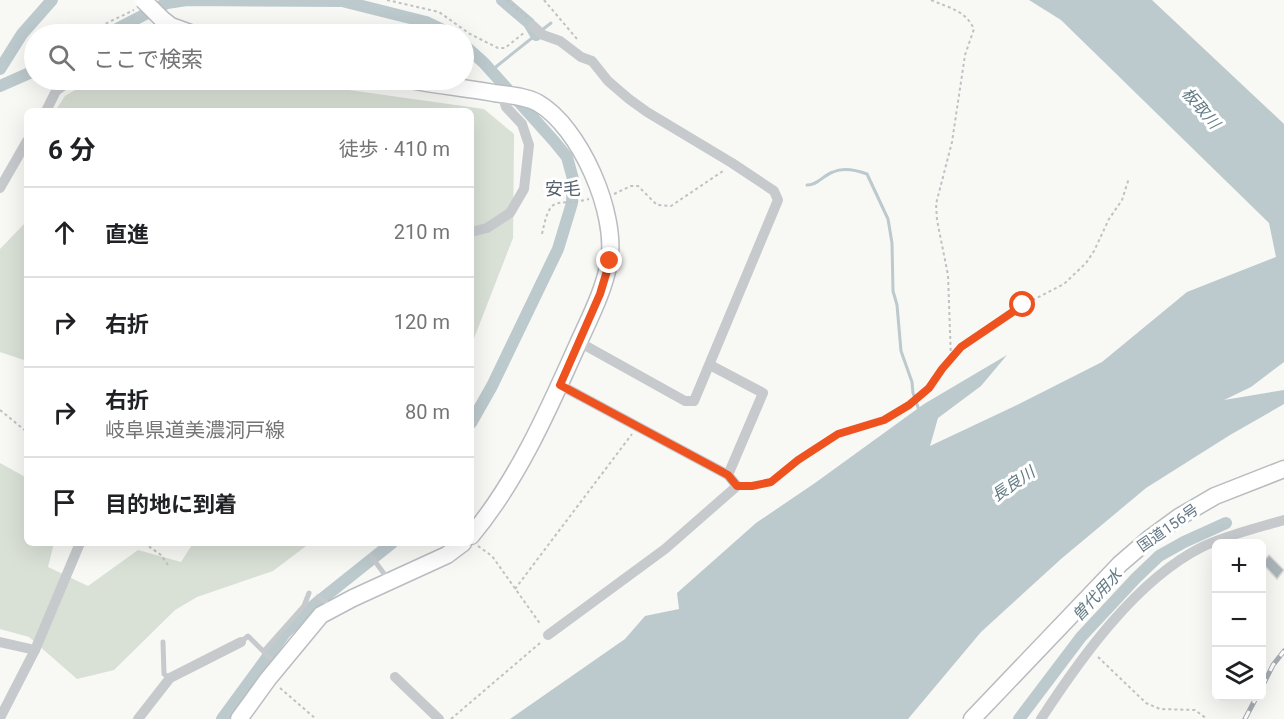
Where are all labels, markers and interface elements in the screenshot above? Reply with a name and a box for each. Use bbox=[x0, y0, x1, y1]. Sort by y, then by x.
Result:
search box bbox=[24, 24, 474, 90]
icon: search bbox=[45, 41, 78, 74]
text: ここで検索 bbox=[93, 47, 203, 72]
water label: 板取川 bbox=[1178, 84, 1225, 134]
text: 6 分 bbox=[48, 135, 95, 165]
text: 徒歩 · 410 m bbox=[339, 137, 450, 161]
district label: 安毛 bbox=[545, 178, 581, 199]
icon: ahead bbox=[48, 216, 81, 249]
text: 210 m bbox=[394, 220, 450, 244]
text: 直進 bbox=[105, 222, 149, 247]
route end bbox=[596, 247, 622, 273]
route start bbox=[1009, 291, 1035, 317]
icon: right bbox=[48, 306, 81, 339]
text: 120 m bbox=[394, 310, 450, 334]
text: 右折 bbox=[105, 312, 149, 337]
text: 右折 bbox=[105, 388, 149, 413]
icon: right bbox=[48, 396, 81, 429]
text: 80 m bbox=[405, 400, 450, 424]
text: 岐阜県道美濃洞戸線 bbox=[105, 418, 285, 442]
water label: 長良川 bbox=[988, 462, 1040, 505]
icon: arrive bbox=[48, 486, 81, 519]
text: 目的地に到着 bbox=[105, 492, 237, 517]
street label: 国道156号 bbox=[1134, 500, 1202, 556]
map controls bbox=[1212, 539, 1266, 701]
button: + bbox=[1212, 539, 1266, 593]
water label: 曽代用水 bbox=[1068, 564, 1127, 625]
button: − bbox=[1212, 593, 1266, 647]
button: layers bbox=[1212, 647, 1266, 701]

